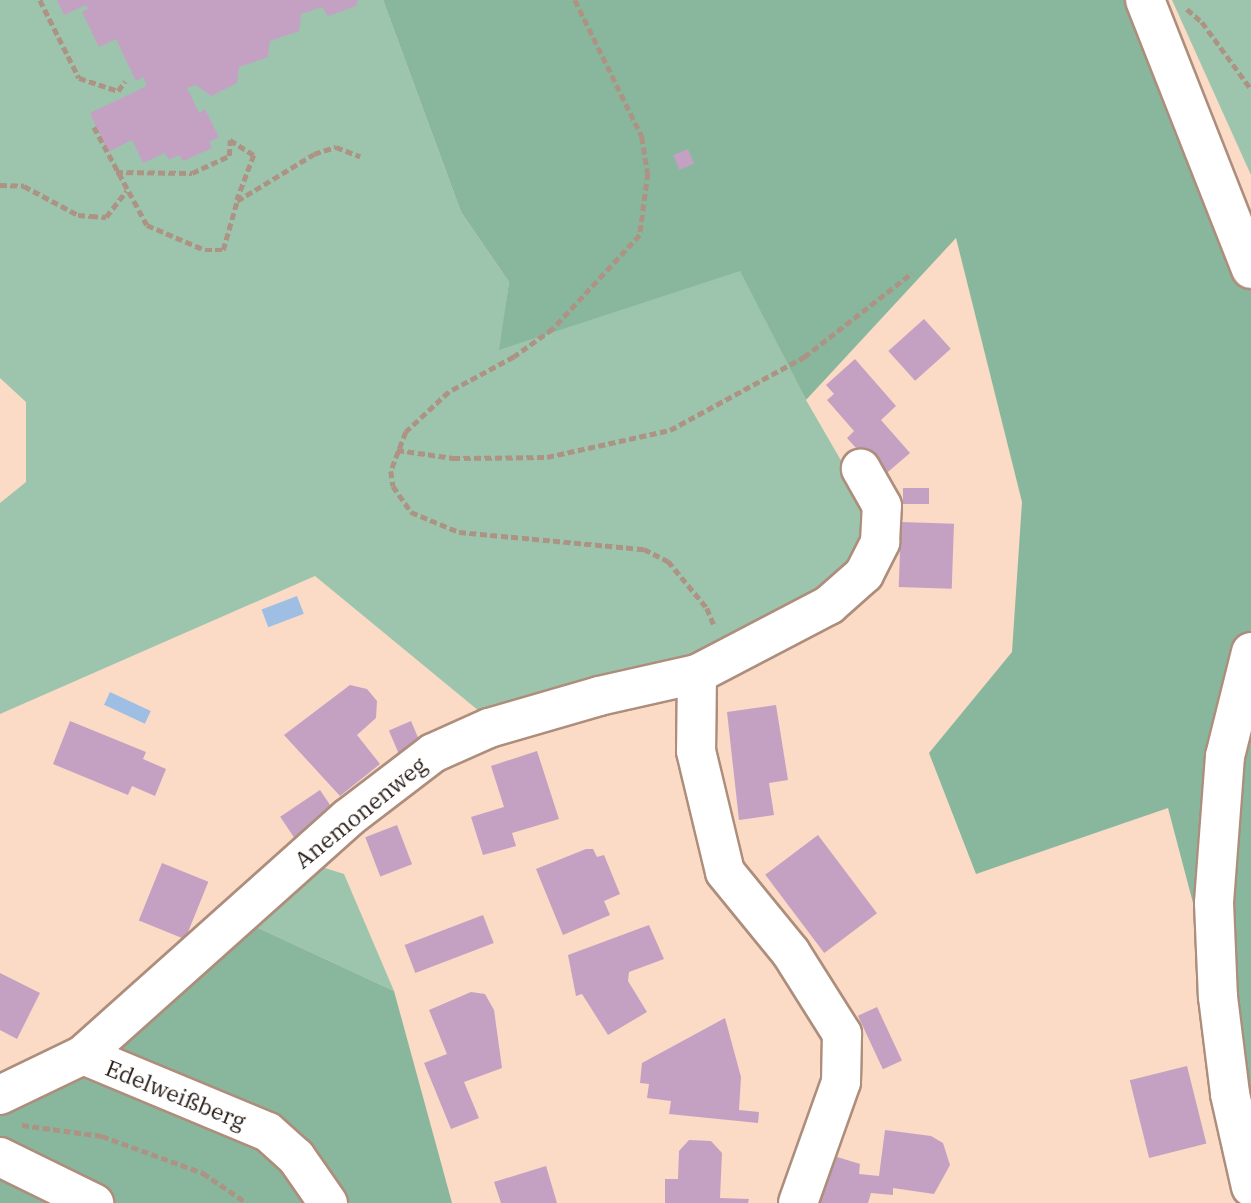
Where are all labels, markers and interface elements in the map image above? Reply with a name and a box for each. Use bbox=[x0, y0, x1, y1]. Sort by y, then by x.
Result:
street label: Anemonenweg bbox=[288, 750, 432, 874]
street label: Edelweißberg bbox=[102, 1053, 250, 1135]

